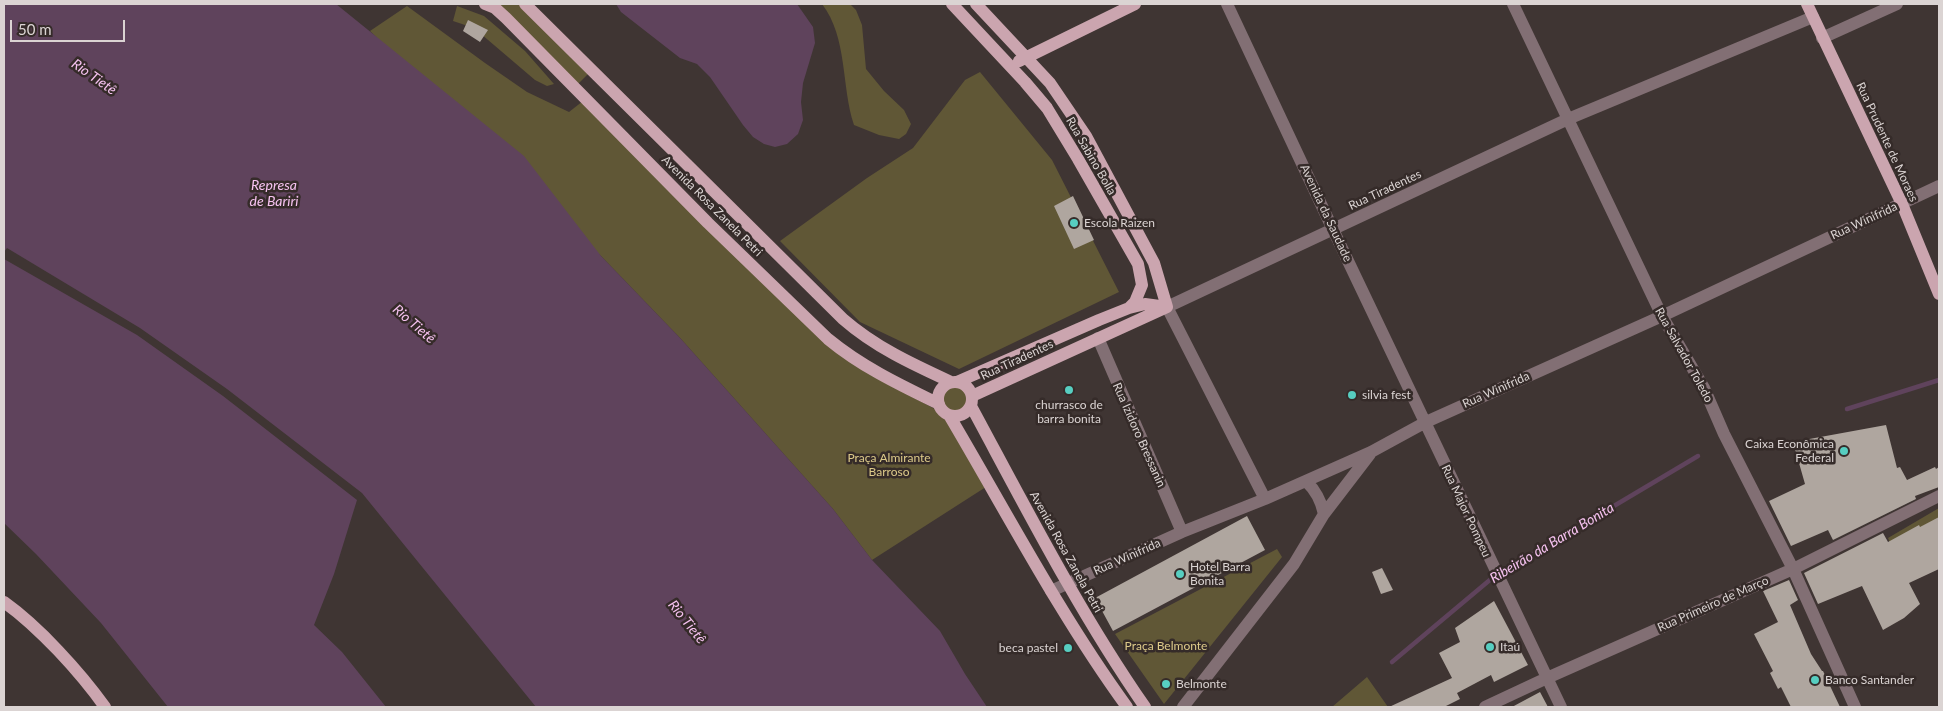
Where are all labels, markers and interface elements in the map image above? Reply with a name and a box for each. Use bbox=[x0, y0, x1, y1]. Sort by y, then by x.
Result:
scale bar bbox=[12, 10, 128, 42]
text: 50 m bbox=[18, 20, 52, 38]
water label: Rio Tietê bbox=[68, 56, 120, 98]
street label: Rua Prudente de Moraes bbox=[1853, 80, 1921, 204]
street label: Rua Sabino Bolla bbox=[1063, 114, 1119, 198]
street label: Avenida Rosa Zanela Petri bbox=[659, 153, 765, 259]
street label: Avenida da Saudade bbox=[1297, 162, 1355, 264]
street label: Rua Tiradentes bbox=[1346, 167, 1424, 213]
water label: Represa de Bariri bbox=[250, 177, 298, 210]
street label: Rua Winifrida bbox=[1828, 199, 1900, 243]
place label: Escola Raizen bbox=[1084, 216, 1155, 230]
marker: Escola Raizen bbox=[1068, 217, 1080, 229]
water label: Rio Tietê bbox=[389, 301, 439, 347]
street label: Rua Salvador Toledo bbox=[1652, 305, 1716, 405]
street label: Rua Tiradentes bbox=[978, 337, 1056, 383]
street label: Rua Winifrida bbox=[1460, 369, 1532, 411]
street label: Rua Izidoro Bressanin bbox=[1109, 381, 1169, 489]
marker: churrasco de barra bonita bbox=[1063, 384, 1075, 396]
place label: silvia fest bbox=[1362, 388, 1411, 402]
marker: silvia fest bbox=[1346, 389, 1358, 401]
place label: churrasco de barra bonita bbox=[1035, 398, 1103, 426]
place label: Caixa Econômica Federal bbox=[1745, 437, 1834, 465]
marker: Caixa Econômica Federal bbox=[1838, 445, 1850, 457]
park label: Praça Almirante Barroso bbox=[847, 451, 931, 479]
street label: Rua Major Pompeu bbox=[1438, 462, 1494, 560]
street label: Avenida Rosa Zanela Petri bbox=[1027, 489, 1105, 615]
water label: Ribeirão da Barra Bonita bbox=[1487, 499, 1617, 587]
street label: Rua Winifrida bbox=[1091, 536, 1163, 578]
place label: Hotel Barra Bonita bbox=[1190, 560, 1250, 588]
marker: Hotel Barra Bonita bbox=[1174, 568, 1186, 580]
street label: Rua Primeiro de Março bbox=[1655, 573, 1771, 635]
water label: Rio Tietê bbox=[664, 597, 710, 647]
park label: Praça Belmonte bbox=[1125, 639, 1207, 653]
place label: Itaú bbox=[1500, 640, 1520, 654]
place label: beca pastel bbox=[999, 641, 1058, 655]
marker: Itaú bbox=[1484, 641, 1496, 653]
marker: beca pastel bbox=[1062, 642, 1074, 654]
place label: Banco Santander bbox=[1825, 673, 1914, 687]
marker: Banco Santander bbox=[1809, 674, 1821, 686]
place label: Belmonte bbox=[1176, 677, 1227, 691]
marker: Belmonte bbox=[1160, 678, 1172, 690]

